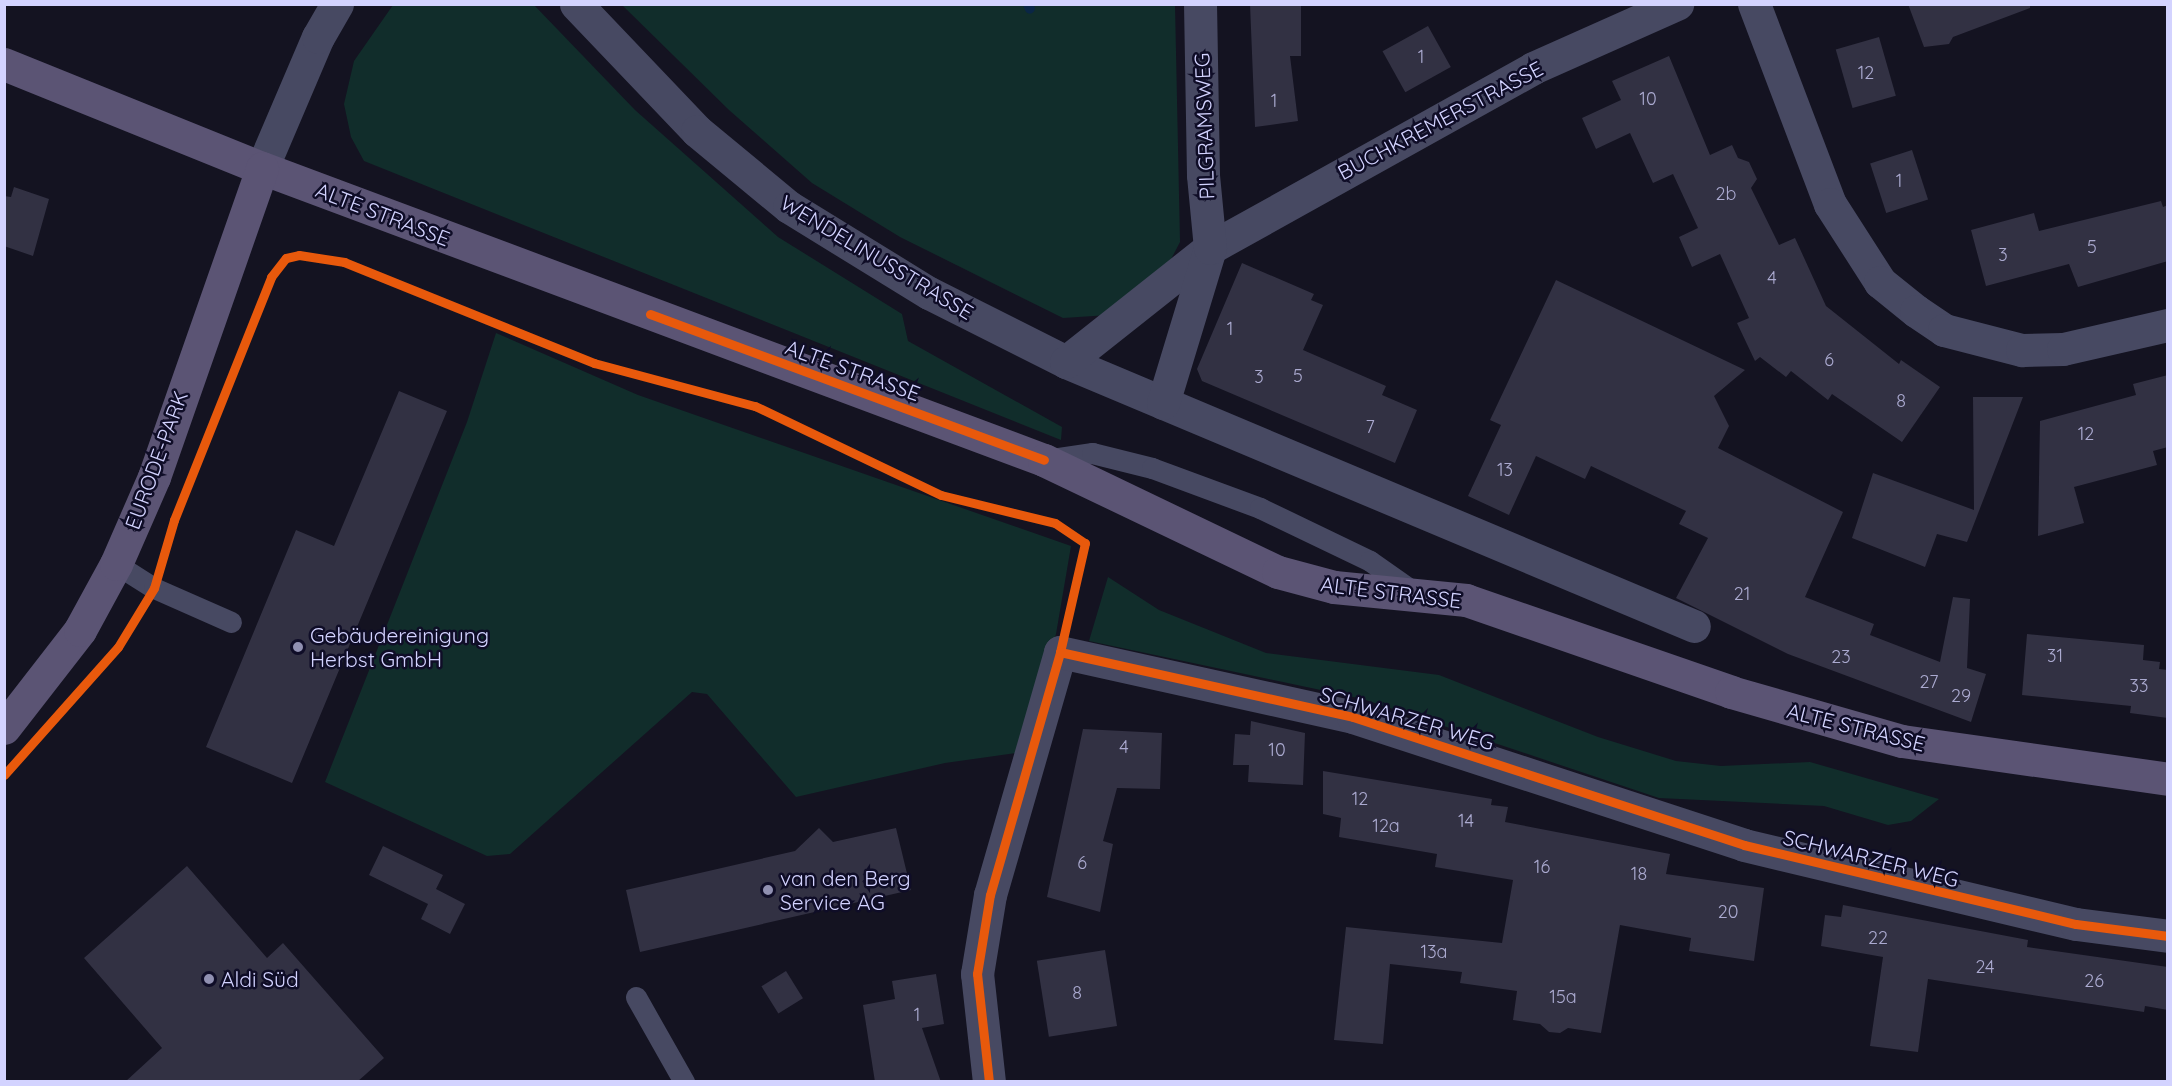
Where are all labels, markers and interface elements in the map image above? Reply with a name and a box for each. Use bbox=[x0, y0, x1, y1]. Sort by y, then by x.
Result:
house number: 1 bbox=[1418, 46, 1424, 68]
street label: PILGRAMSWEG bbox=[1189, 52, 1219, 200]
street label: BUCHKREMERSTRASSE bbox=[1333, 55, 1547, 185]
house number: 12 bbox=[1858, 62, 1874, 84]
house number: 10 bbox=[1639, 88, 1657, 110]
house number: 1 bbox=[1271, 90, 1277, 112]
house number: 1 bbox=[1896, 170, 1902, 192]
street label: ALTE STRASSE bbox=[312, 177, 454, 251]
house number: 2b bbox=[1716, 183, 1736, 205]
street label: WENDELINUSSTRASSE bbox=[776, 189, 978, 325]
house number: 5 bbox=[2087, 236, 2097, 258]
house number: 3 bbox=[1998, 244, 2008, 266]
house number: 4 bbox=[1767, 267, 1777, 289]
house number: 1 bbox=[1227, 318, 1233, 340]
street label: ALTE STRASSE bbox=[782, 334, 924, 406]
house number: 6 bbox=[1824, 349, 1834, 371]
house number: 5 bbox=[1293, 365, 1303, 387]
house number: 3 bbox=[1254, 366, 1264, 388]
street label: EURODE-PARK bbox=[119, 387, 193, 533]
house number: 8 bbox=[1896, 390, 1906, 412]
house number: 7 bbox=[1365, 416, 1375, 438]
house number: 12 bbox=[2078, 423, 2094, 445]
house number: 13 bbox=[1497, 459, 1513, 481]
street label: ALTE STRASSE bbox=[1319, 571, 1463, 613]
house number: 21 bbox=[1734, 583, 1750, 605]
place label: Gebäudereinigung Herbst GmbH bbox=[310, 622, 489, 672]
marker: Gebäudereinigung Herbst GmbH bbox=[291, 640, 305, 654]
house number: 31 bbox=[2047, 645, 2063, 667]
house number: 23 bbox=[1831, 646, 1851, 668]
house number: 27 bbox=[1920, 671, 1938, 693]
house number: 33 bbox=[2130, 675, 2148, 697]
street label: SCHWARZER WEG bbox=[1317, 681, 1497, 755]
house number: 29 bbox=[1951, 685, 1971, 707]
street label: ALTE STRASSE bbox=[1784, 698, 1928, 756]
house number: 4 bbox=[1119, 736, 1129, 758]
house number: 10 bbox=[1268, 739, 1286, 761]
house number: 12 bbox=[1352, 788, 1368, 810]
house number: 14 bbox=[1458, 810, 1474, 832]
house number: 12a bbox=[1372, 815, 1400, 837]
street label: SCHWARZER WEG bbox=[1781, 824, 1961, 892]
house number: 6 bbox=[1077, 852, 1087, 874]
house number: 16 bbox=[1534, 856, 1550, 878]
house number: 18 bbox=[1631, 863, 1647, 885]
place label: van den Berg Service AG bbox=[780, 865, 911, 915]
marker: van den Berg Service AG bbox=[761, 883, 775, 897]
house number: 20 bbox=[1718, 901, 1738, 923]
house number: 22 bbox=[1868, 927, 1888, 949]
house number: 13a bbox=[1421, 941, 1447, 963]
house number: 24 bbox=[1975, 956, 1995, 978]
place label: Aldi Süd bbox=[221, 966, 299, 992]
house number: 26 bbox=[2084, 970, 2104, 992]
marker: Aldi Süd bbox=[202, 972, 216, 986]
house number: 8 bbox=[1072, 982, 1082, 1004]
house number: 15a bbox=[1549, 986, 1577, 1008]
house number: 1 bbox=[914, 1004, 920, 1026]

